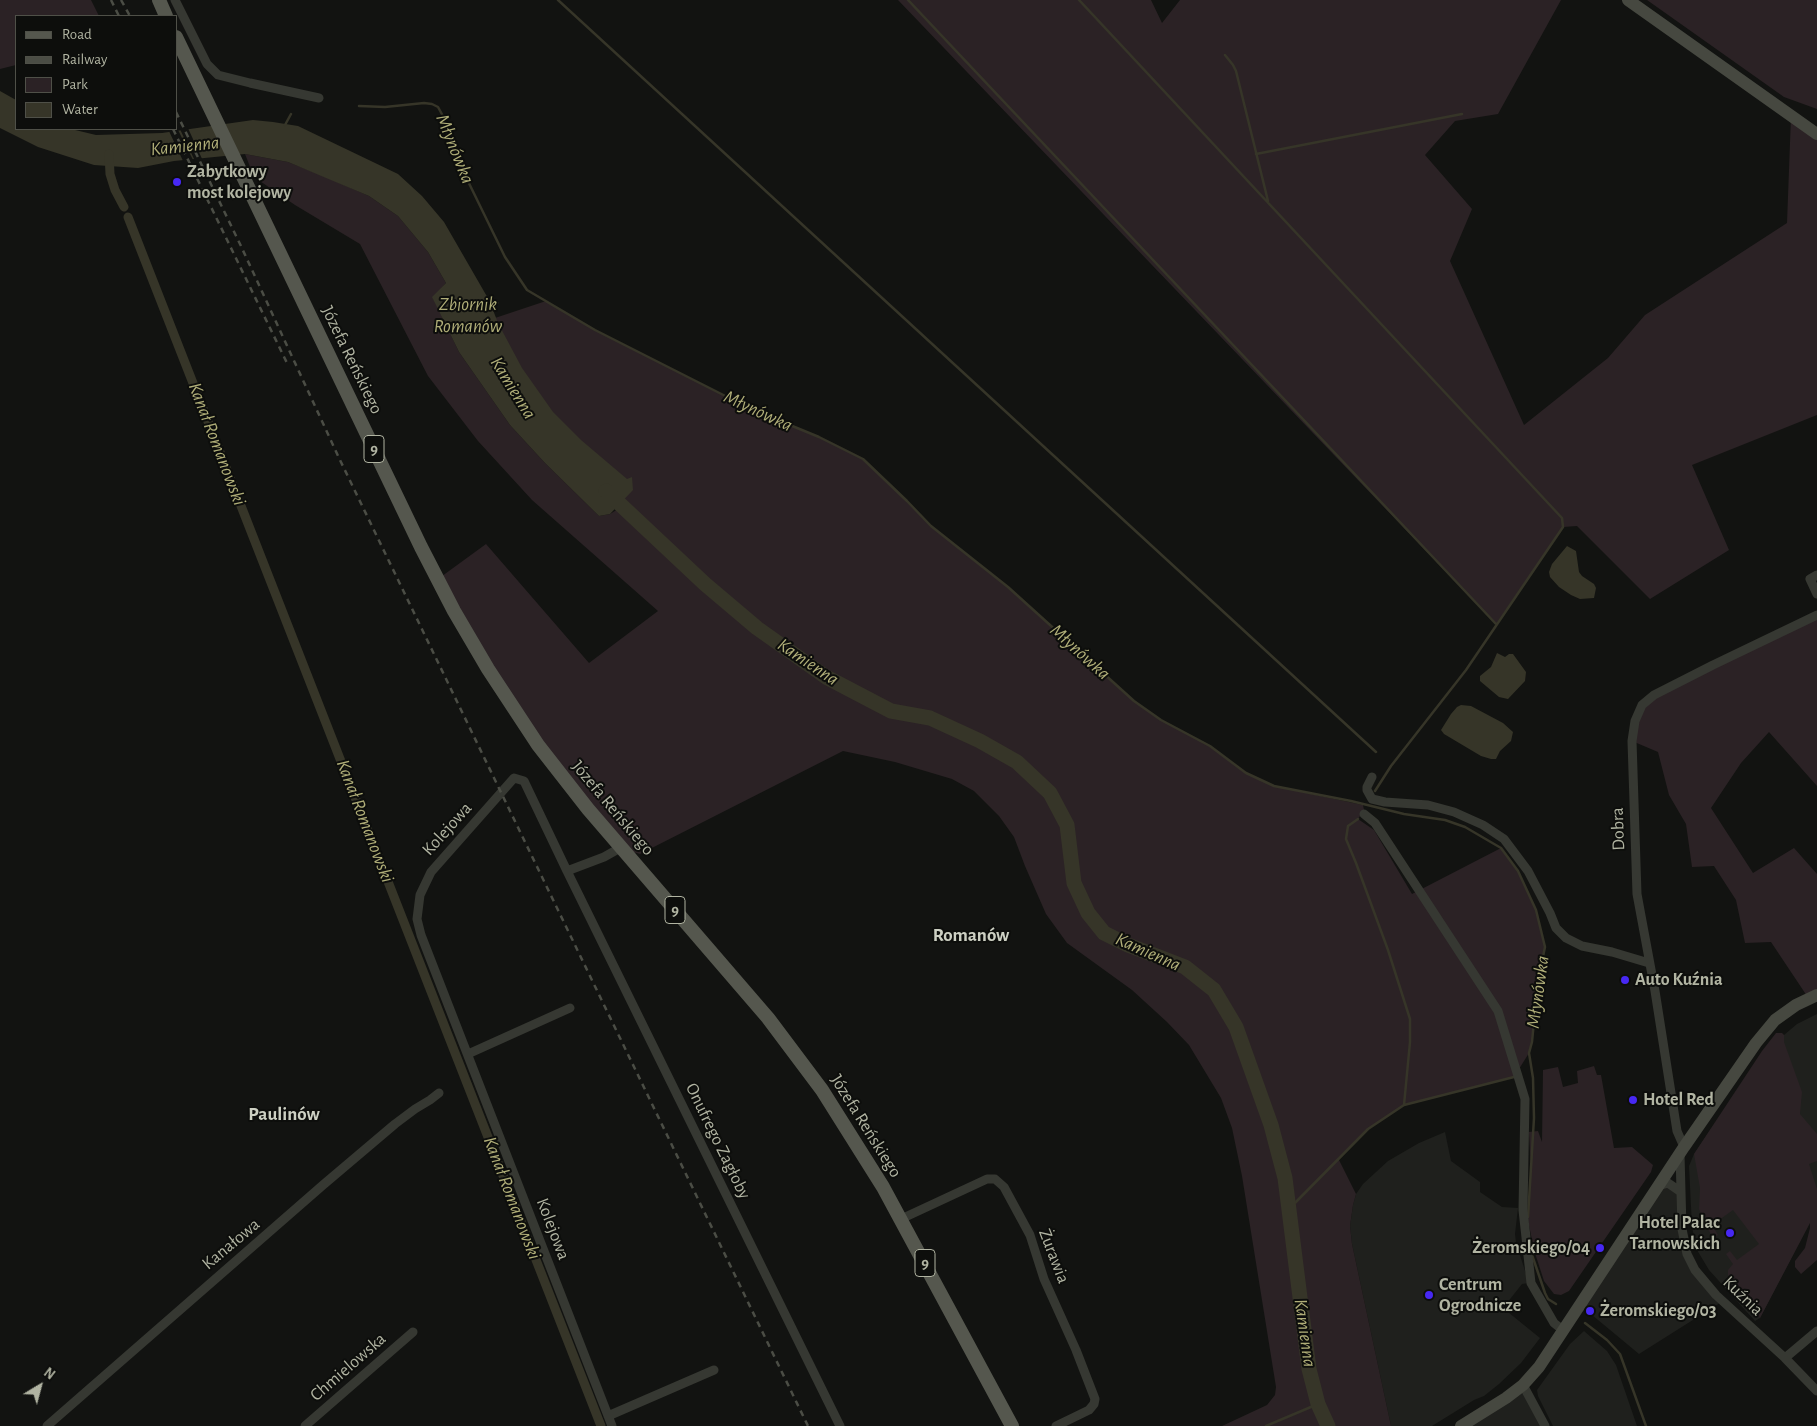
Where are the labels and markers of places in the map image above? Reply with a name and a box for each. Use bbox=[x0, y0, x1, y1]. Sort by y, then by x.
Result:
place label: Zabytkowy most kolejowy bbox=[187, 161, 291, 203]
marker: Zabytkowy most kolejowy bbox=[171, 176, 183, 188]
place label: Auto Kuźnia bbox=[1635, 969, 1723, 991]
marker: Auto Kuźnia bbox=[1619, 974, 1631, 986]
place label: Hotel Red bbox=[1643, 1089, 1714, 1111]
marker: Hotel Red bbox=[1627, 1094, 1639, 1106]
place label: Hotel Palac Tarnowskich bbox=[1630, 1212, 1720, 1254]
marker: Hotel Palac Tarnowskich bbox=[1724, 1227, 1736, 1239]
place label: Żeromskiego/04 bbox=[1472, 1237, 1590, 1259]
marker: Żeromskiego/04 bbox=[1594, 1242, 1606, 1254]
place label: Centrum Ogrodnicze bbox=[1439, 1274, 1521, 1316]
marker: Centrum Ogrodnicze bbox=[1423, 1289, 1435, 1301]
place label: Żeromskiego/03 bbox=[1600, 1300, 1717, 1322]
marker: Żeromskiego/03 bbox=[1584, 1305, 1596, 1317]

